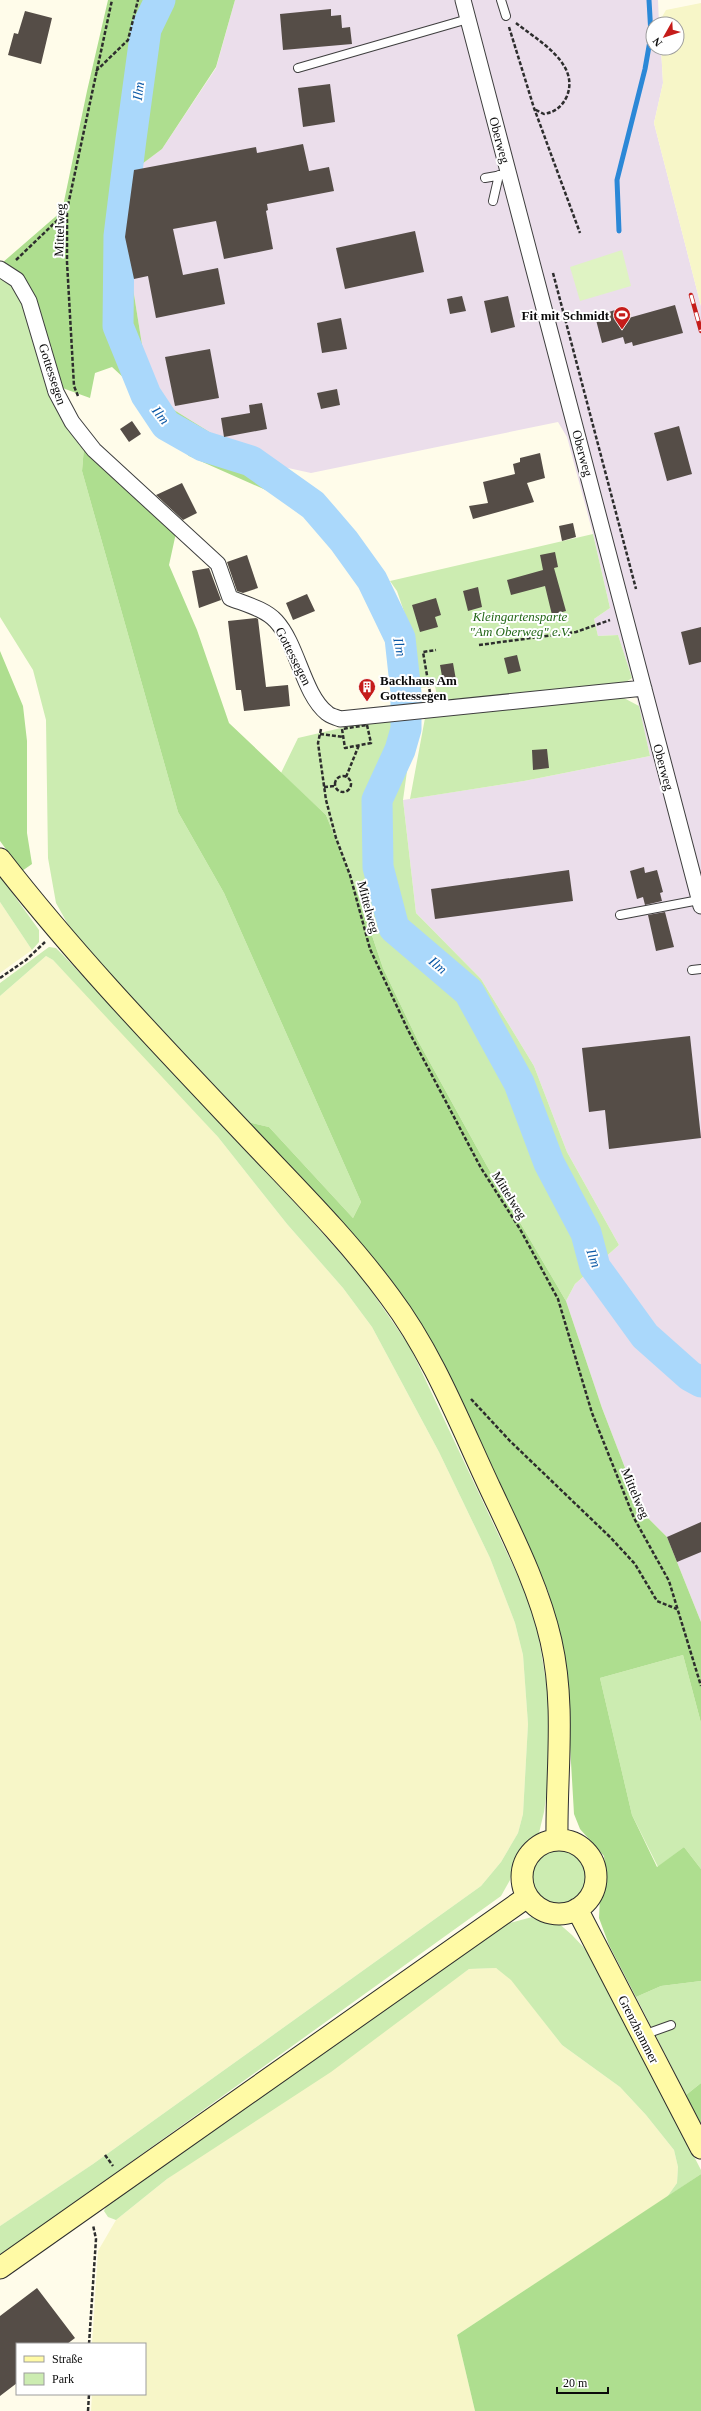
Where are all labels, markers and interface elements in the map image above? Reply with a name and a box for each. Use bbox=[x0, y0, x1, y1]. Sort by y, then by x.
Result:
north arrow bbox=[645, 16, 685, 56]
text: N bbox=[650, 35, 664, 49]
water label: Ilm bbox=[130, 81, 147, 102]
street label: Oberweg bbox=[486, 115, 513, 166]
street label: Mittelweg bbox=[51, 203, 68, 257]
sports icon: Fit mit Schmidt bbox=[612, 305, 632, 330]
place label: Fit mit Schmidt bbox=[522, 308, 610, 323]
street label: Gottessegen bbox=[36, 342, 70, 407]
water label: Ilm bbox=[148, 403, 172, 427]
street label: Oberweg bbox=[569, 428, 596, 479]
park label: Kleingartensparte "Am Oberweg" e.V. bbox=[470, 609, 571, 639]
street label: Gottessegen bbox=[272, 625, 315, 688]
water label: Ilm bbox=[390, 636, 409, 658]
place label: Backhaus Am Gottessegen bbox=[380, 673, 457, 703]
building icon: Backhaus Am Gottessegen bbox=[357, 677, 377, 702]
street label: Oberweg bbox=[650, 742, 677, 793]
street label: Mittelweg bbox=[354, 879, 383, 935]
water label: Ilm bbox=[425, 953, 450, 977]
street label: Mittelweg bbox=[489, 1169, 530, 1222]
water label: Ilm bbox=[583, 1246, 604, 1269]
street label: Mittelweg bbox=[618, 1466, 653, 1521]
street label: Grenzhammer bbox=[615, 1993, 662, 2066]
legend bbox=[16, 2343, 146, 2395]
text: Straße bbox=[52, 2352, 83, 2366]
scale bar bbox=[557, 2369, 608, 2395]
text: Park bbox=[52, 2372, 74, 2386]
text: 20 m bbox=[563, 2376, 588, 2390]

